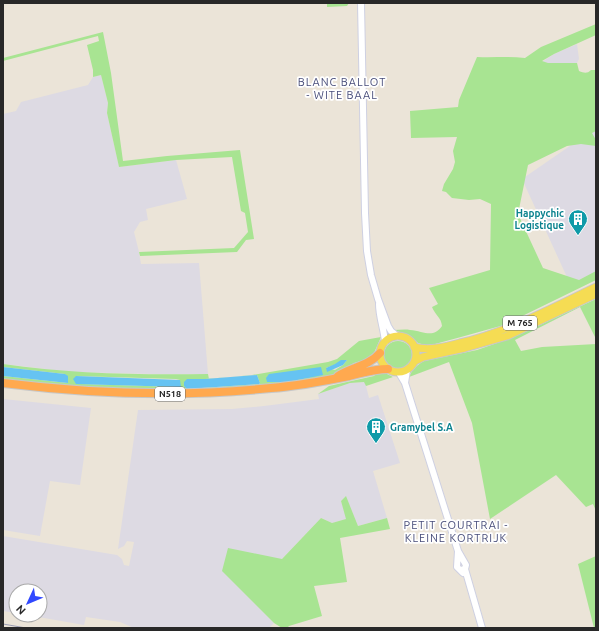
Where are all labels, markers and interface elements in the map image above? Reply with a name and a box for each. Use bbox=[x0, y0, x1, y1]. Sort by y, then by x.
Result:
district label: BLANC BALLOT - WITE BAAL bbox=[298, 76, 386, 101]
place label: Happychic Logistique bbox=[514, 208, 564, 231]
building icon: Happychic Logistique bbox=[567, 208, 589, 236]
road number: M 765 bbox=[503, 316, 537, 330]
road number: N518 bbox=[155, 387, 185, 401]
building icon: Gramybel S.A bbox=[365, 416, 387, 444]
place label: Gramybel S.A bbox=[390, 422, 453, 433]
district label: PETIT COURTRAI - KLEINE KORTRIJK bbox=[404, 519, 508, 544]
north arrow bbox=[8, 583, 48, 623]
text: N bbox=[14, 603, 28, 617]

